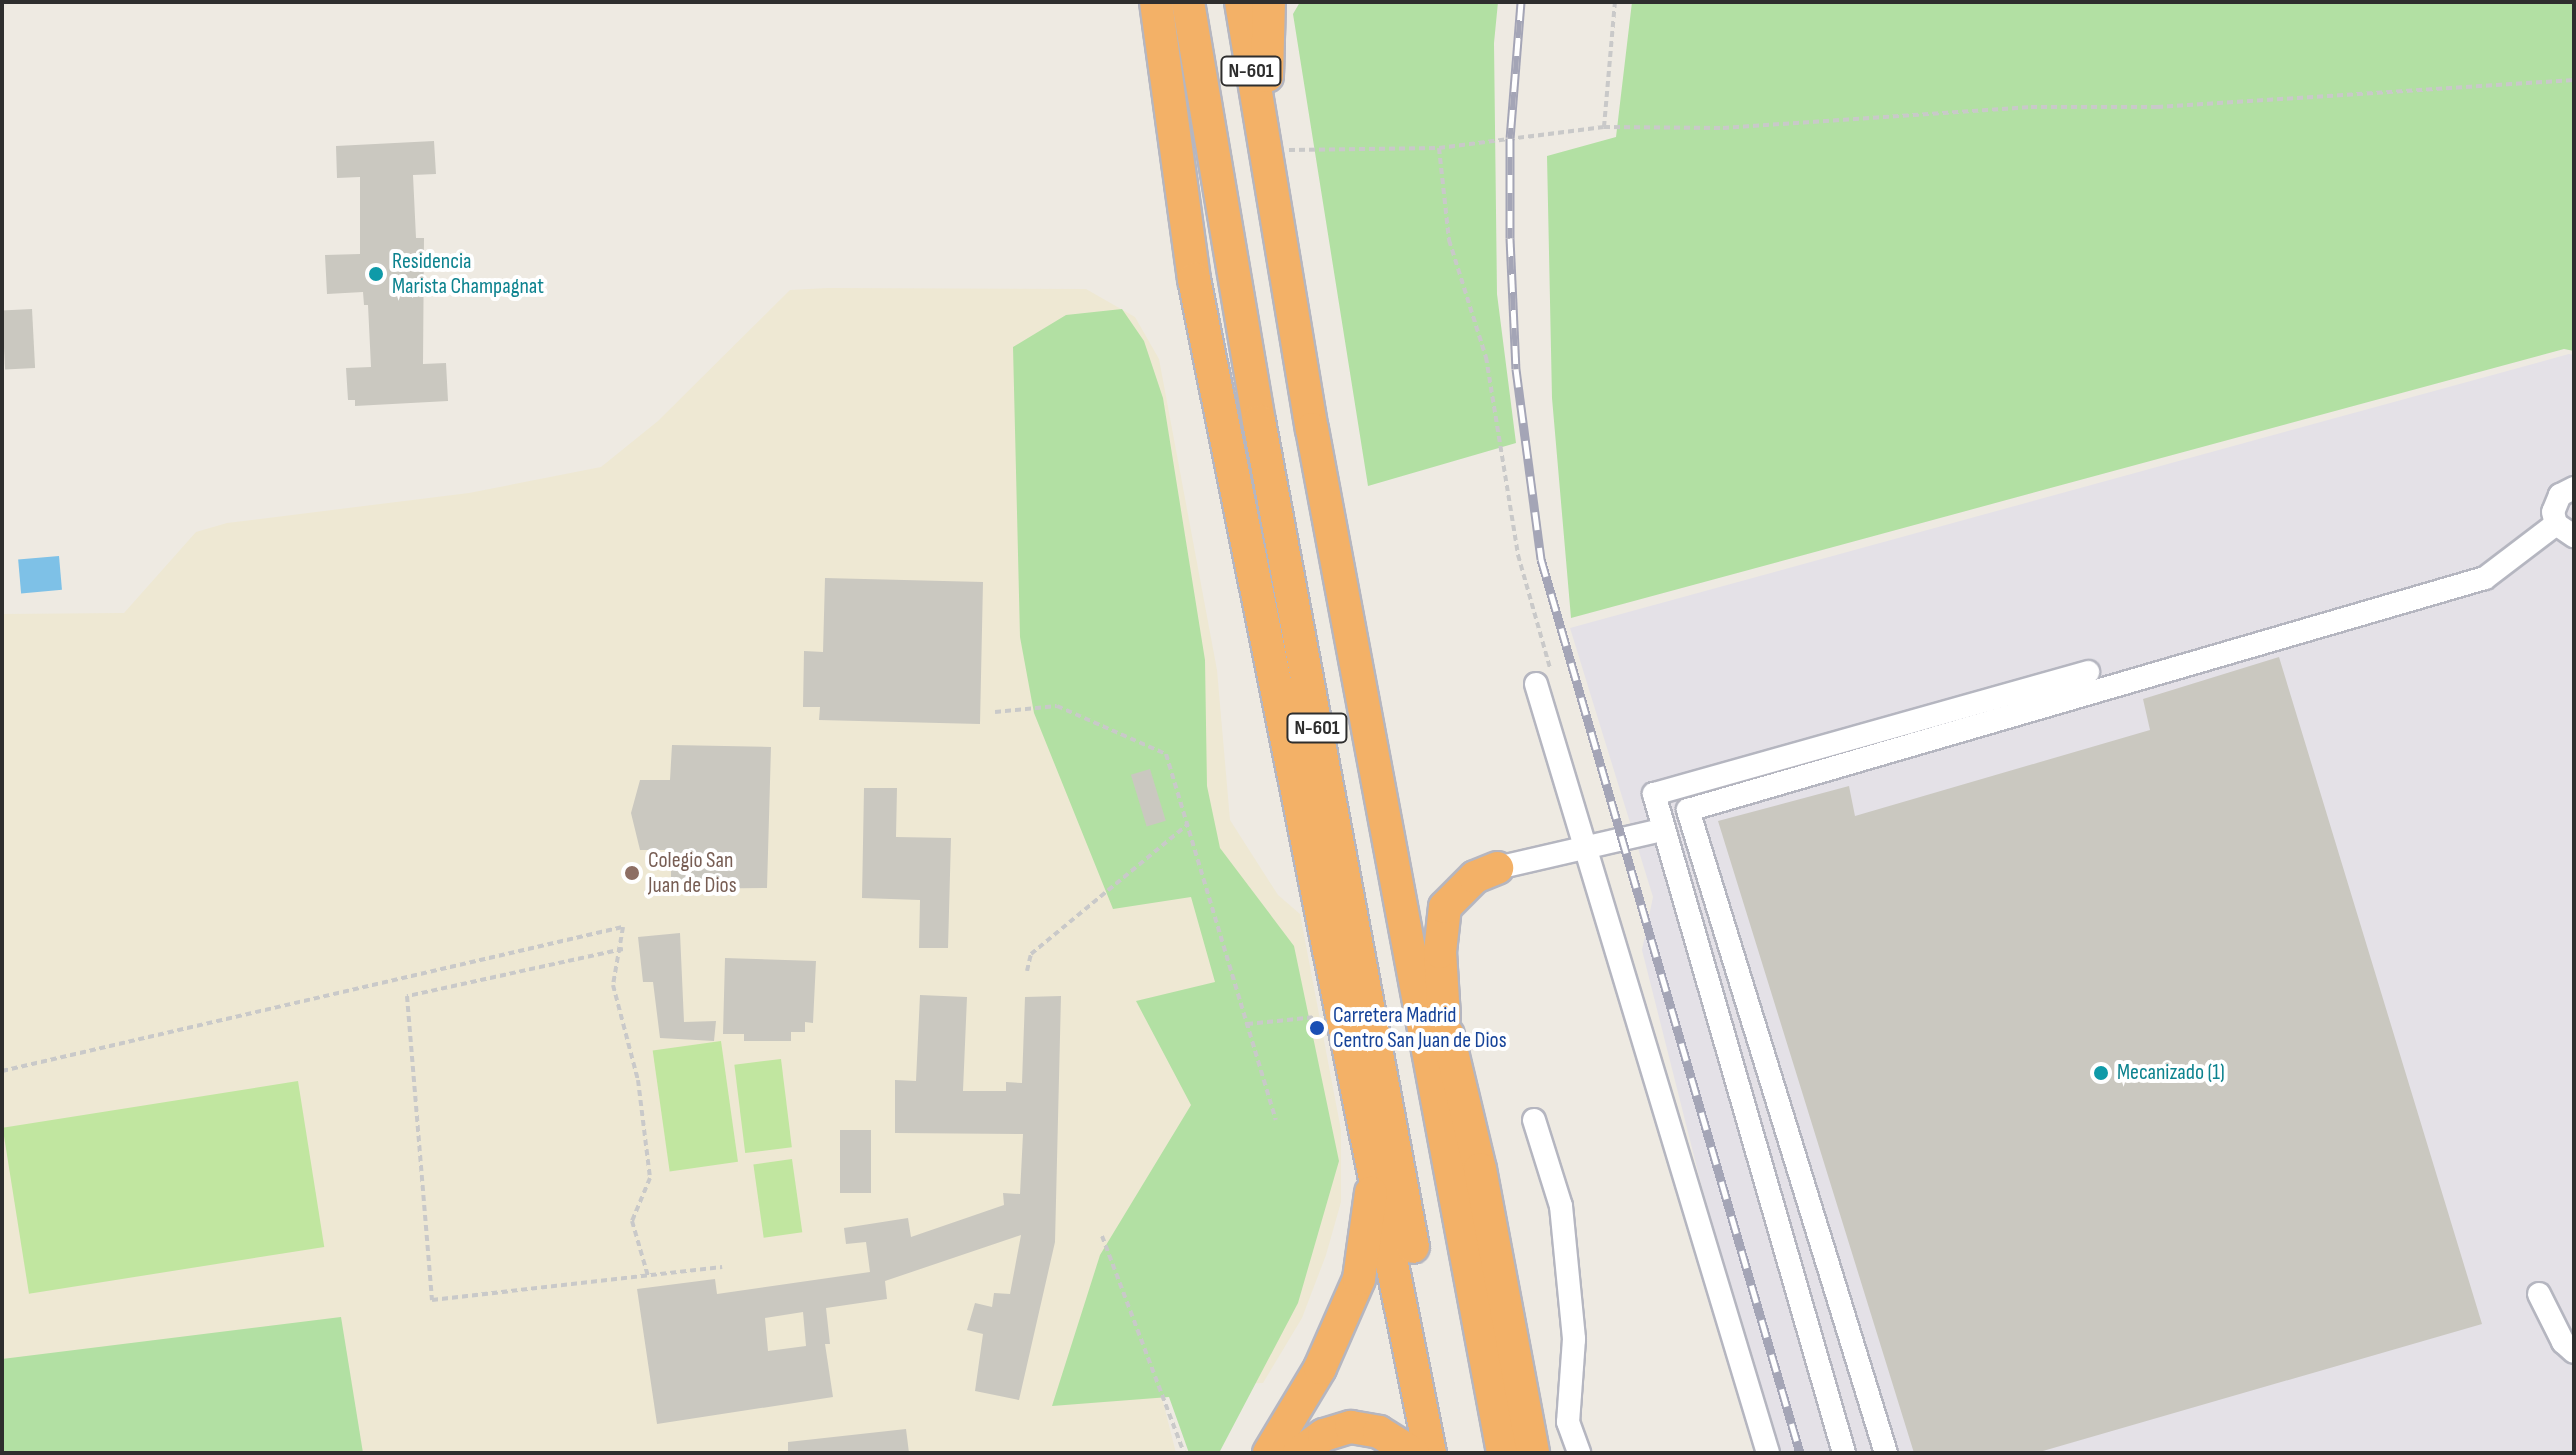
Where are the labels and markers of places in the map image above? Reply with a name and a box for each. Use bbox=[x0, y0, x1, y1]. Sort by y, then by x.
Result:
place label: Residencia Marista Champagnat bbox=[392, 248, 544, 300]
marker: Residencia Marista Champagnat bbox=[367, 265, 385, 283]
place label: Colegio San Juan de Dios bbox=[648, 847, 737, 898]
marker: Colegio San Juan de Dios bbox=[623, 864, 641, 882]
place label: Carretera Madrid Centro San Juan de Dios bbox=[1333, 1002, 1507, 1054]
marker: Carretera Madrid Centro San Juan de Dios bbox=[1308, 1019, 1326, 1037]
place label: Mecanizado (1) bbox=[2117, 1060, 2225, 1086]
marker: Mecanizado (1) bbox=[2092, 1064, 2110, 1082]

